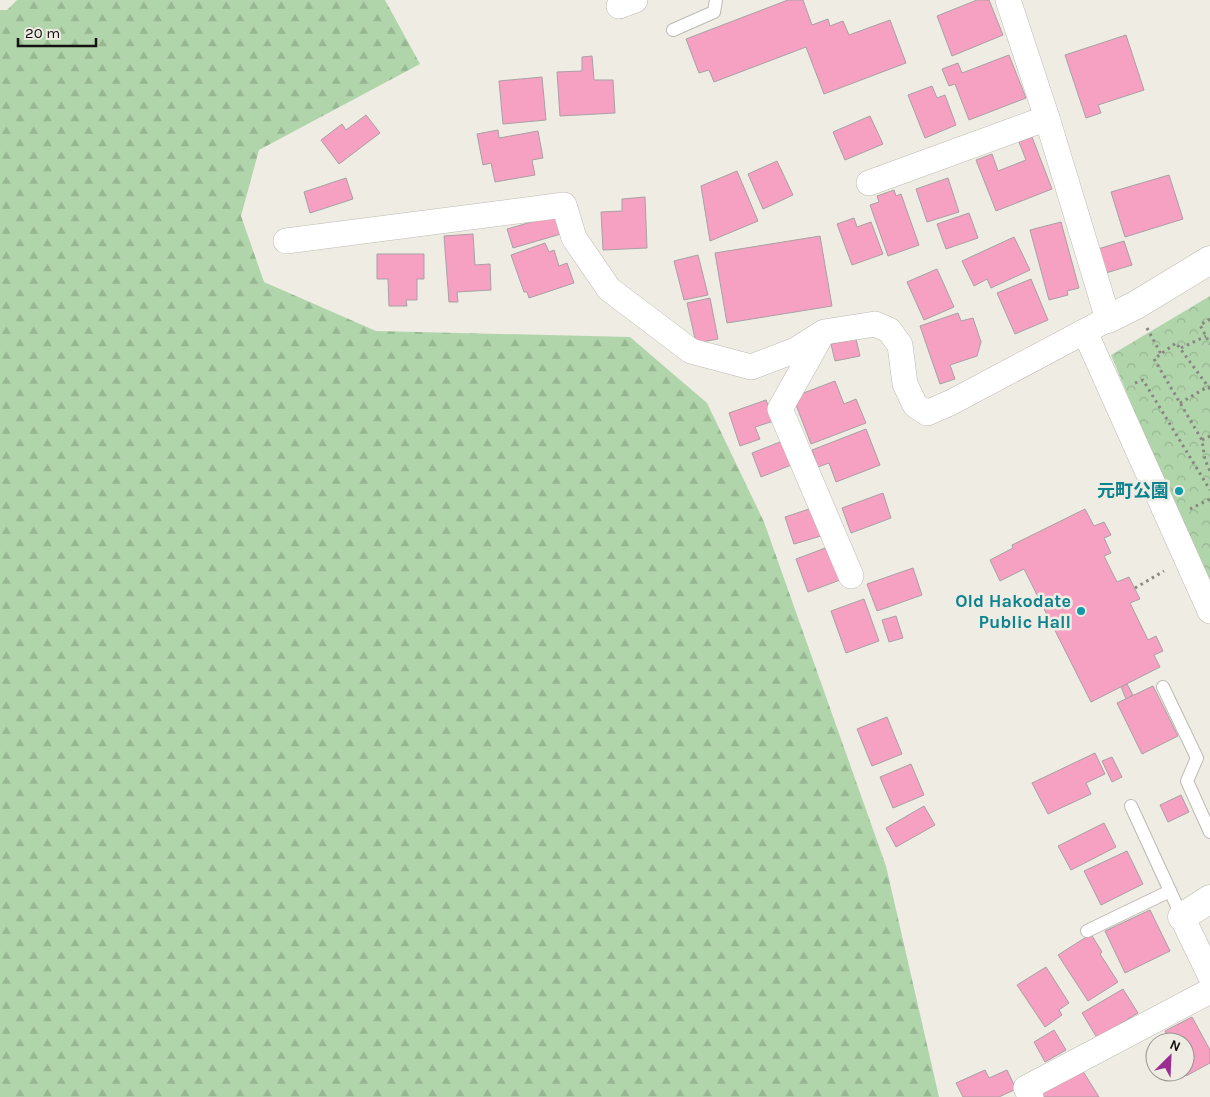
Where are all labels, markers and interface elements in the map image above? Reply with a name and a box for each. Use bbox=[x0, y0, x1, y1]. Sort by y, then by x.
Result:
scale bar bbox=[18, 15, 95, 47]
text: 20 m bbox=[25, 24, 60, 42]
place label: 元町公園 bbox=[1097, 480, 1169, 502]
marker: 元町公園 bbox=[1173, 485, 1185, 497]
place label: Old Hakodate Public Hall bbox=[955, 590, 1071, 633]
marker: Old Hakodate Public Hall bbox=[1075, 605, 1087, 617]
north arrow bbox=[1145, 1032, 1195, 1082]
text: N bbox=[1167, 1036, 1183, 1055]

